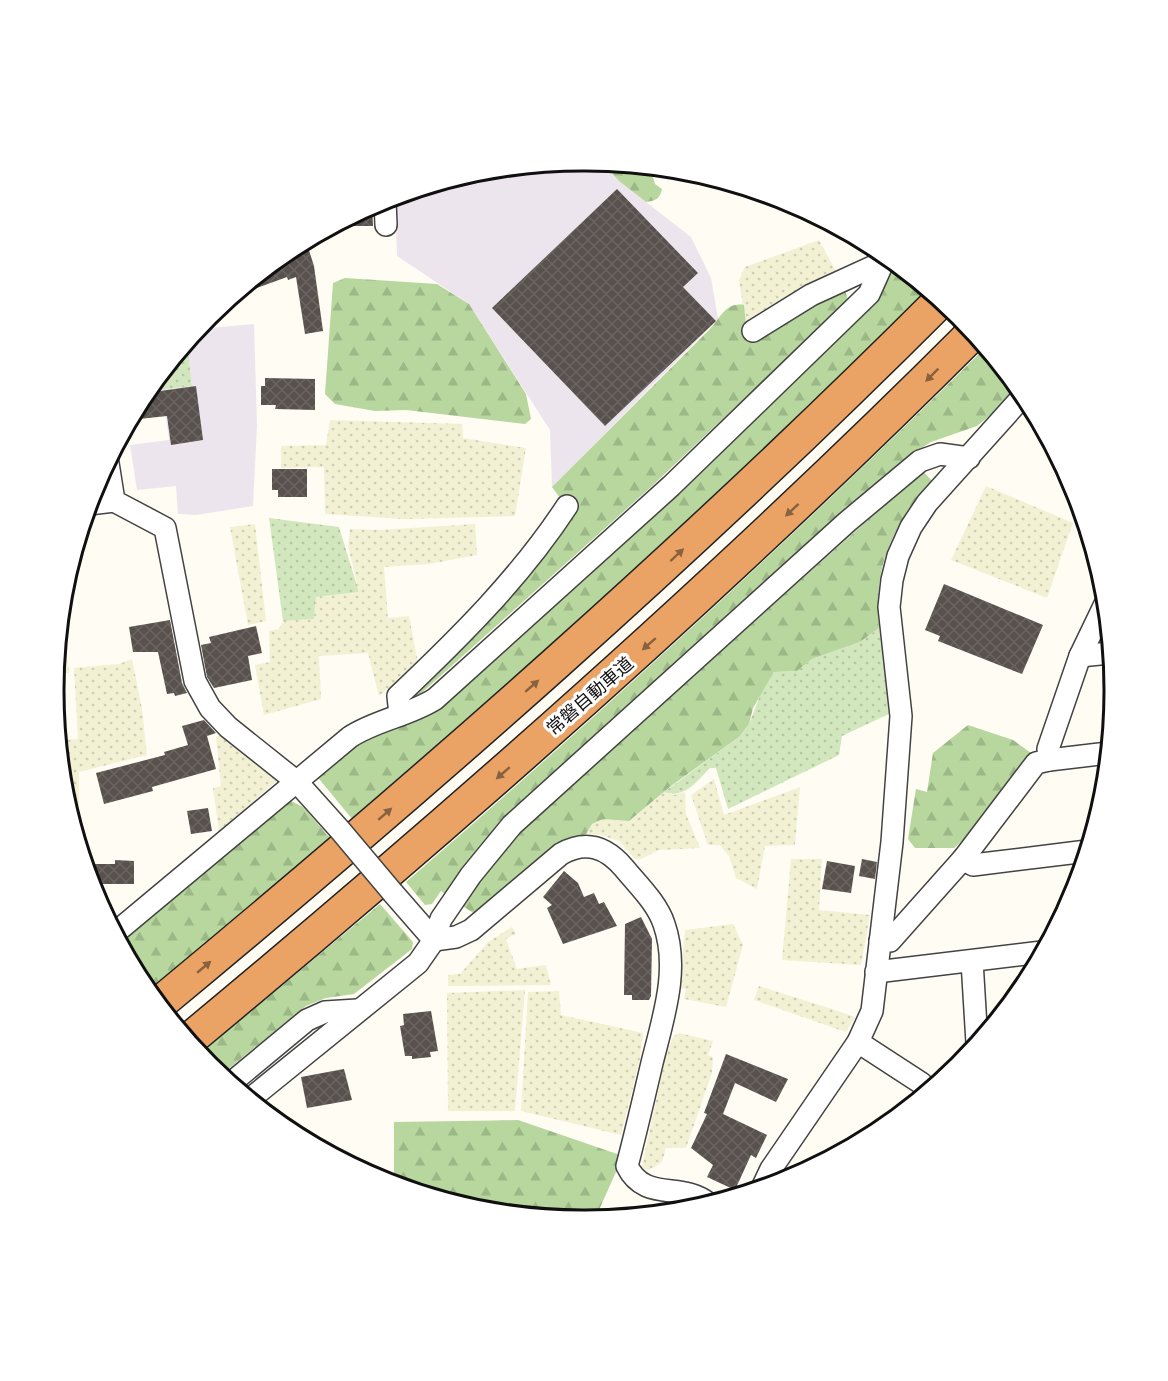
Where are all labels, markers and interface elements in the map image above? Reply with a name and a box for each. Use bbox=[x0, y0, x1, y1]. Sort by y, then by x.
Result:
one-way arrow bbox=[925, 367, 939, 381]
one-way arrow bbox=[784, 503, 799, 517]
one-way arrow bbox=[669, 549, 684, 562]
one-way arrow bbox=[642, 637, 657, 651]
street label: 常磐自動車道 bbox=[543, 653, 637, 739]
one-way arrow bbox=[524, 679, 540, 692]
one-way arrow bbox=[495, 766, 511, 779]
one-way arrow bbox=[378, 807, 393, 821]
one-way arrow bbox=[196, 961, 211, 974]

